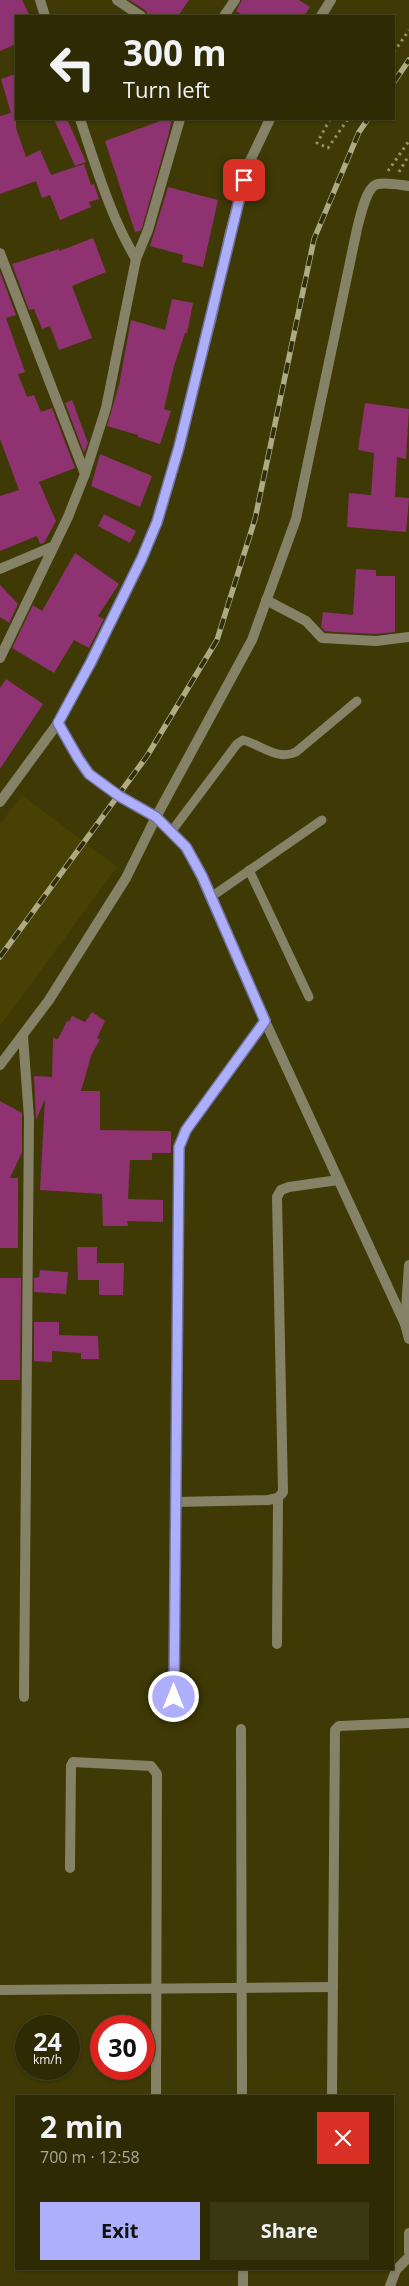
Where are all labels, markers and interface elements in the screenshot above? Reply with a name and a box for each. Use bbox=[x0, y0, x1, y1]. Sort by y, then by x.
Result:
text: 300 m bbox=[123, 29, 227, 76]
icon: left bbox=[40, 35, 105, 100]
text: Turn left bbox=[123, 74, 210, 104]
pin bbox=[223, 159, 265, 201]
icon: arrive bbox=[230, 166, 258, 194]
position arrow bbox=[147, 1670, 199, 1722]
speed limit sign: 30 bbox=[90, 2015, 155, 2080]
text: 24 bbox=[33, 2024, 62, 2058]
text: km/h bbox=[33, 2051, 62, 2068]
text: 2 min bbox=[40, 2106, 123, 2147]
button: close bbox=[317, 2112, 369, 2164]
text: 700 m · 12:58 bbox=[40, 2146, 140, 2168]
button: Exit bbox=[40, 2202, 200, 2260]
button: Share bbox=[210, 2202, 369, 2260]

